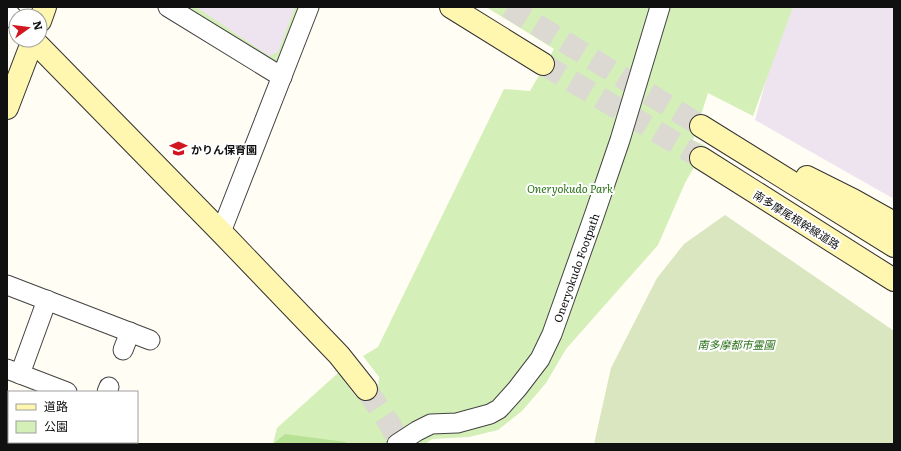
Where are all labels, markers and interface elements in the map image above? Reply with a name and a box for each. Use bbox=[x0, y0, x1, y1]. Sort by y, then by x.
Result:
north arrow bbox=[8, 8, 48, 48]
text: N bbox=[30, 19, 48, 32]
school or university icon: かりん保育園 bbox=[168, 139, 188, 159]
place label: かりん保育園 bbox=[191, 141, 257, 157]
park label: Oneryokudo Park bbox=[527, 180, 613, 196]
street label: 南多摩尾根幹線道路 bbox=[751, 186, 843, 252]
street label: Oneryokudo Footpath bbox=[549, 211, 602, 324]
park label: 南多摩都市霊園 bbox=[698, 336, 776, 352]
legend bbox=[8, 391, 138, 443]
text: 道路 bbox=[44, 397, 68, 415]
text: 公園 bbox=[44, 417, 68, 435]

